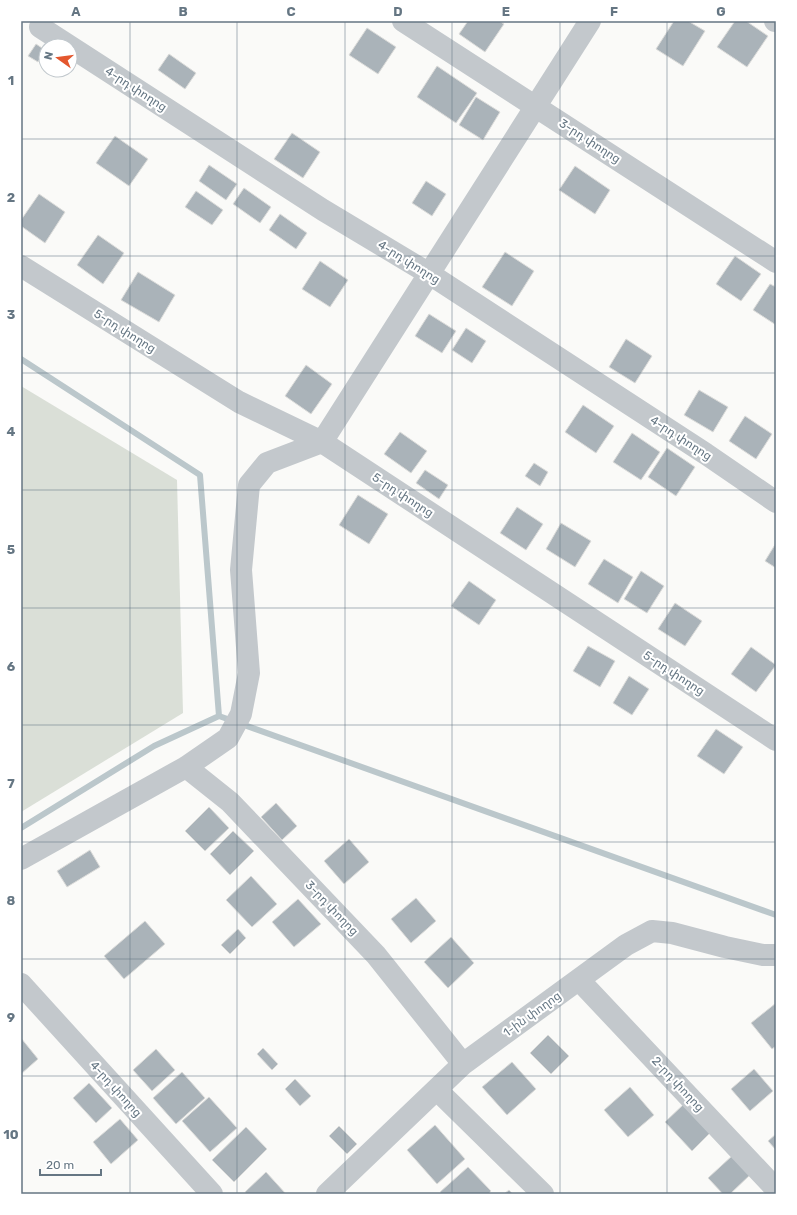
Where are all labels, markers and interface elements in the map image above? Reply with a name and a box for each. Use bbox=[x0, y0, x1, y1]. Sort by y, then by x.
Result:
text: A bbox=[71, 4, 81, 19]
text: B bbox=[178, 4, 188, 19]
text: C bbox=[286, 4, 296, 19]
text: D bbox=[393, 4, 403, 19]
text: E bbox=[502, 4, 510, 19]
text: F bbox=[610, 4, 618, 19]
text: G bbox=[716, 4, 726, 19]
north arrow bbox=[38, 38, 78, 78]
text: N bbox=[42, 50, 56, 61]
street label: 4-րդ փողոց bbox=[103, 64, 169, 114]
text: 1 bbox=[8, 73, 14, 88]
street label: 3-րդ փողոց bbox=[557, 116, 623, 166]
text: 2 bbox=[7, 190, 15, 205]
street label: 4-րդ փողոց bbox=[375, 237, 443, 287]
street label: 5-րդ փողոց bbox=[91, 306, 159, 356]
text: 3 bbox=[7, 307, 16, 322]
street label: 4-րդ փողոց bbox=[648, 413, 714, 463]
text: 4 bbox=[7, 424, 16, 439]
street label: 5-րդ փողոց bbox=[370, 470, 436, 520]
text: 5 bbox=[7, 542, 15, 557]
street label: 5-րդ փողոց bbox=[641, 648, 707, 698]
text: 6 bbox=[7, 659, 16, 674]
text: 7 bbox=[7, 776, 15, 791]
street label: 3-րդ փողոց bbox=[303, 878, 361, 938]
text: 8 bbox=[7, 893, 16, 908]
street label: 1-ին փողոց bbox=[500, 988, 564, 1040]
text: 9 bbox=[7, 1010, 15, 1025]
street label: 2-րդ փողոց bbox=[649, 1054, 707, 1114]
street label: 4-րդ փողոց bbox=[87, 1058, 145, 1120]
text: 10 bbox=[3, 1127, 19, 1142]
scale bar bbox=[40, 1151, 101, 1177]
text: 20 m bbox=[46, 1158, 74, 1172]

